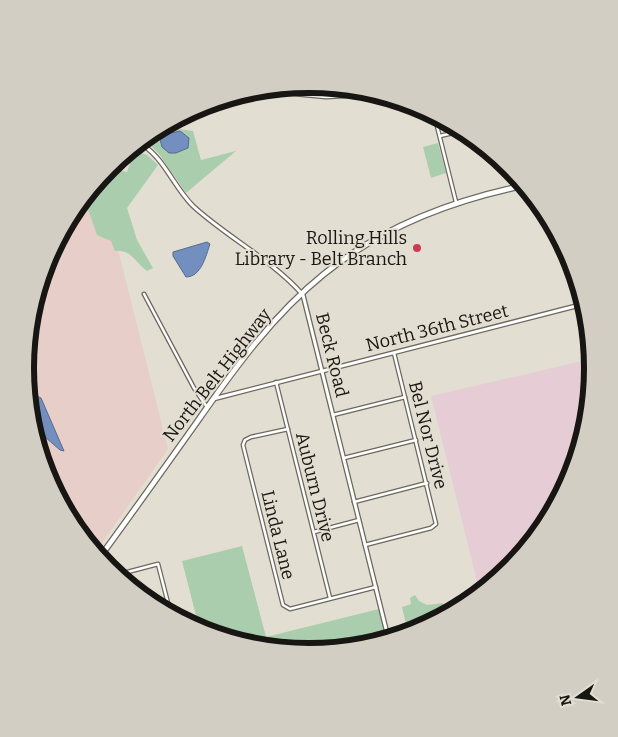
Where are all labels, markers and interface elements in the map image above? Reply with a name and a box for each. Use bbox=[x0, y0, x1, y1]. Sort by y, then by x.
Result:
place label: Rolling Hills Library - Belt Branch bbox=[235, 227, 407, 270]
marker: Rolling Hills Library - Belt Branch bbox=[411, 242, 423, 254]
street label: North 36th Street bbox=[363, 300, 511, 356]
street label: North Belt Highway bbox=[158, 304, 276, 446]
street label: Beck Road bbox=[311, 310, 353, 400]
street label: Bel Nor Drive bbox=[404, 379, 452, 491]
street label: Auburn Drive bbox=[291, 430, 339, 544]
street label: Linda Lane bbox=[256, 488, 300, 582]
north arrow bbox=[553, 672, 603, 722]
text: N bbox=[556, 693, 575, 707]

